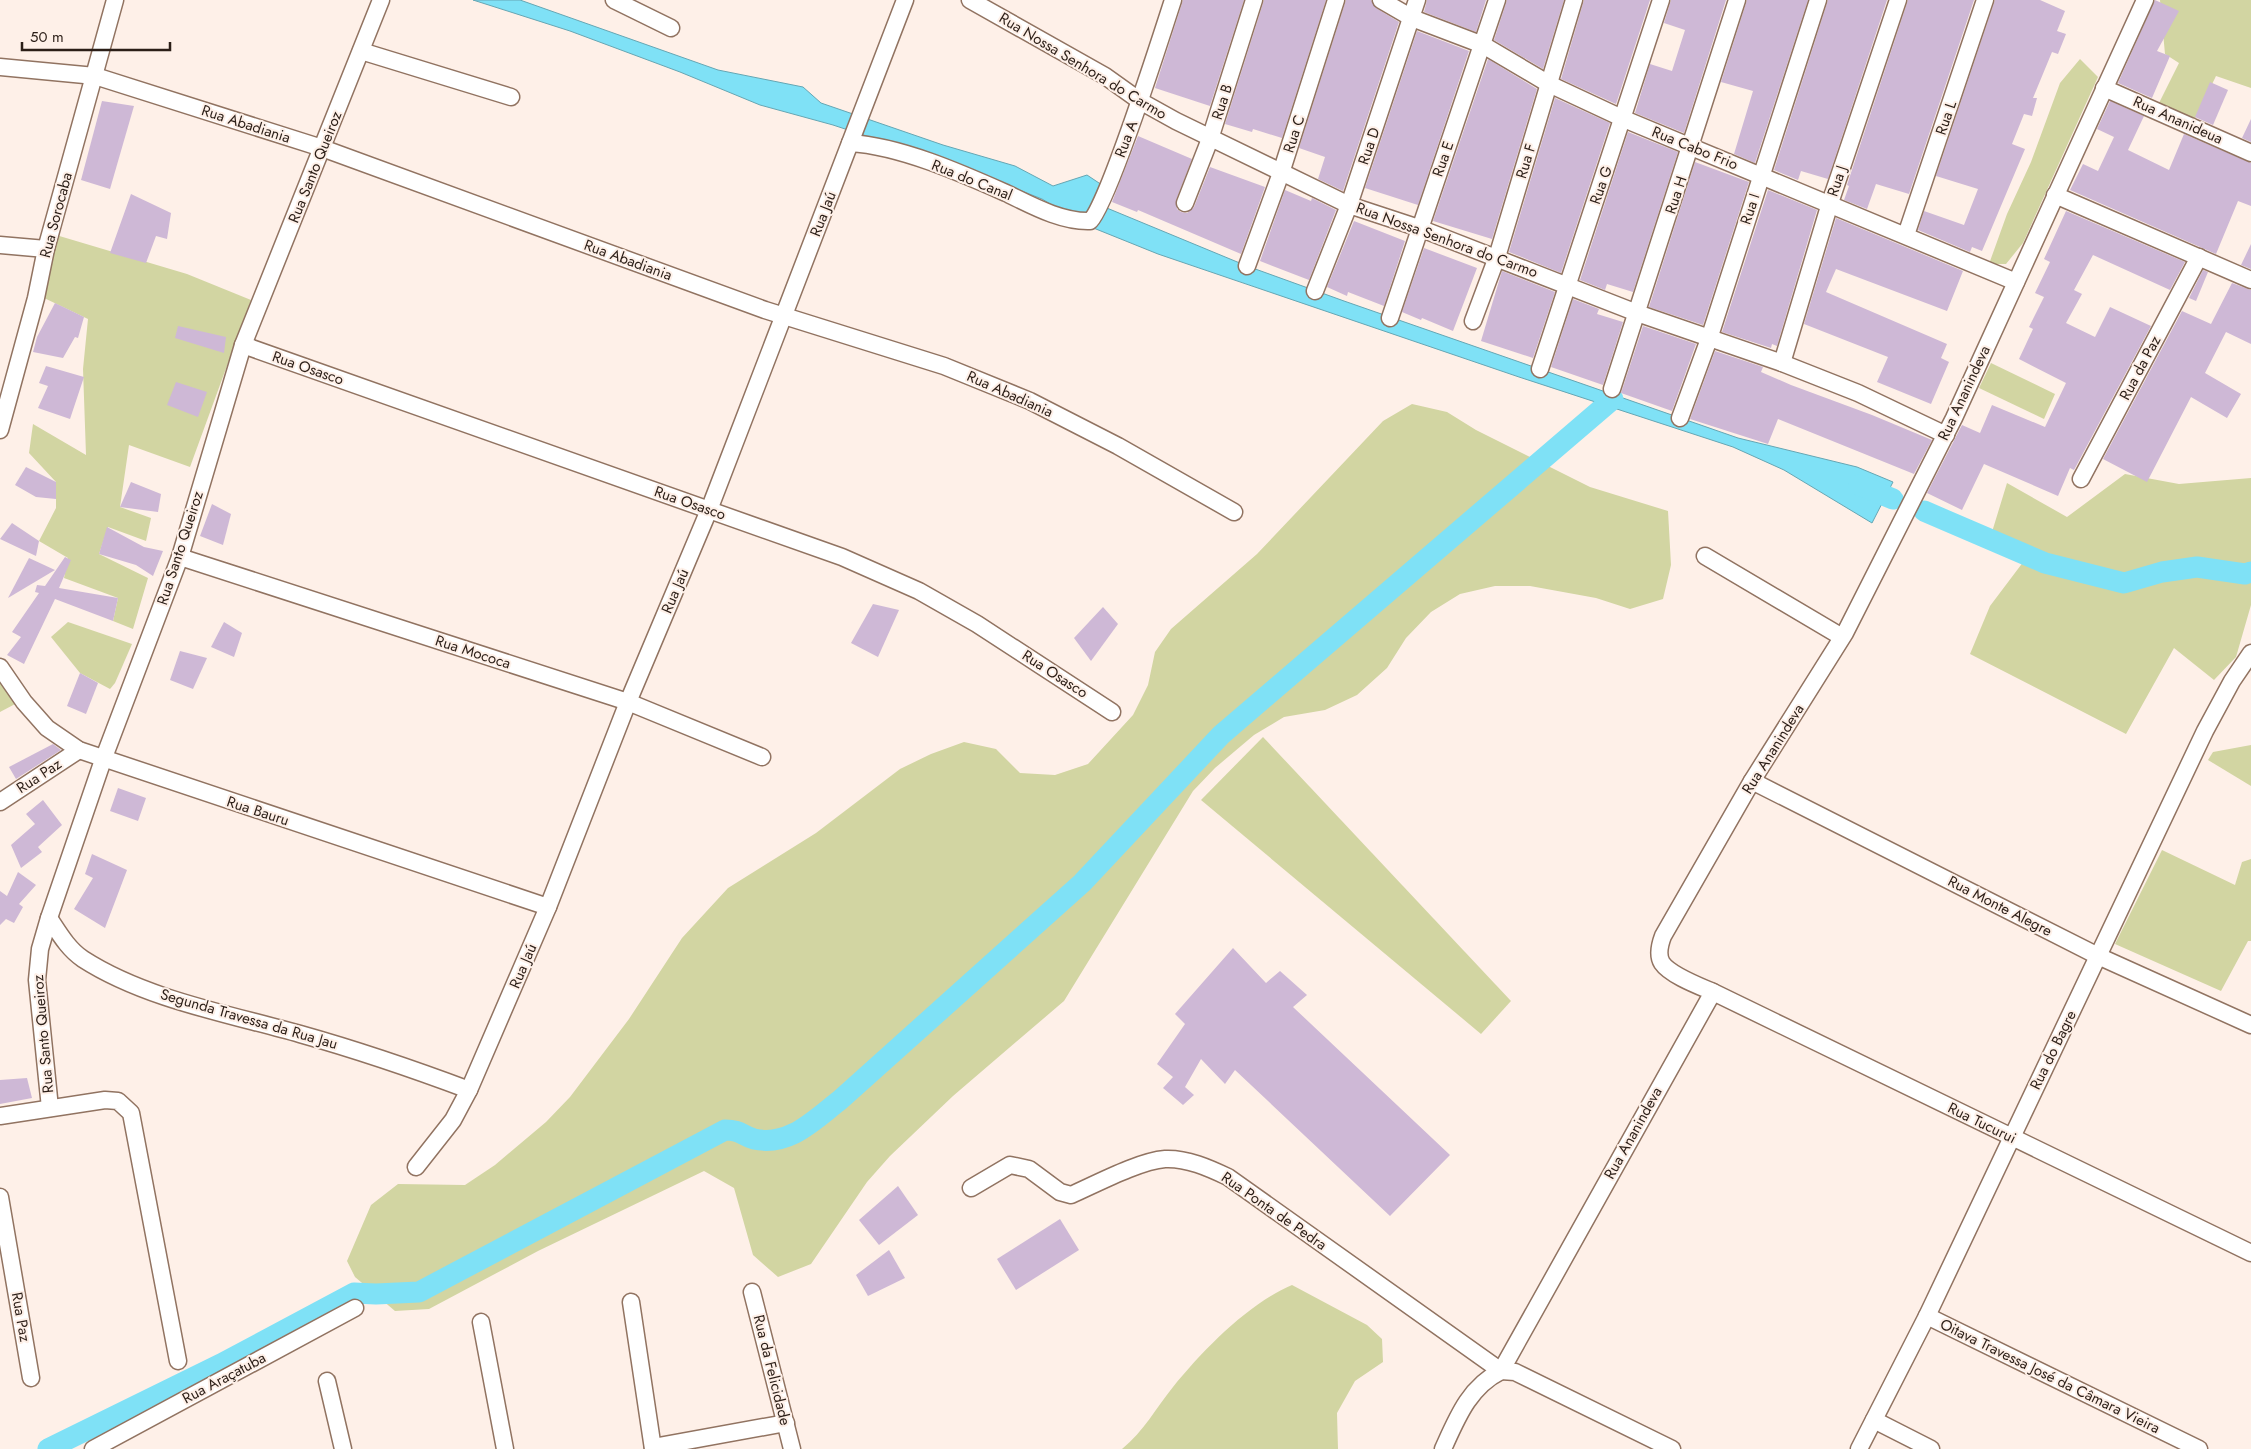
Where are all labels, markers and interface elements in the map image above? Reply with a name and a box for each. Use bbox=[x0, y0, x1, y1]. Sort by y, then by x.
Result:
street label: Rua Nossa Senhora do Carmo bbox=[995, 7, 1171, 125]
scale bar bbox=[22, 20, 170, 52]
text: 50 m bbox=[30, 26, 64, 48]
street label: Rua B bbox=[1206, 81, 1238, 123]
street label: Rua Ananideua bbox=[2130, 90, 2226, 150]
street label: Rua L bbox=[1930, 98, 1962, 138]
street label: Rua Abadiania bbox=[199, 99, 293, 149]
street label: Rua Santo Queiroz bbox=[283, 108, 347, 226]
street label: Rua C bbox=[1278, 112, 1310, 156]
street label: Rua A bbox=[1109, 117, 1143, 161]
street label: Rua Cabo Frio bbox=[1649, 121, 1741, 175]
street label: Rua D bbox=[1352, 124, 1386, 168]
street label: Rua E bbox=[1427, 138, 1459, 180]
street label: Rua F bbox=[1510, 141, 1542, 181]
street label: Rua do Canal bbox=[928, 154, 1016, 206]
street label: Rua G bbox=[1584, 163, 1618, 207]
street label: Rua J bbox=[1822, 163, 1852, 199]
street label: Rua Sorocaba bbox=[34, 170, 78, 260]
street label: Rua H bbox=[1660, 173, 1692, 217]
street label: Rua Jaú bbox=[804, 188, 842, 240]
street label: Rua I bbox=[1735, 191, 1765, 227]
street label: Rua Nossa Senhora do Carmo bbox=[1353, 197, 1541, 283]
street label: Rua Abadiania bbox=[581, 234, 675, 286]
street label: Rua da Paz bbox=[2114, 332, 2166, 404]
street label: Rua Ananindeva bbox=[1932, 342, 1996, 444]
street label: Rua Osasco bbox=[269, 345, 347, 391]
street label: Rua Abadiania bbox=[963, 365, 1057, 423]
street label: Rua Osasco bbox=[651, 480, 729, 526]
street label: Rua Santo Queiroz bbox=[151, 488, 209, 608]
street label: Rua Jaú bbox=[656, 565, 694, 617]
street label: Rua Mococa bbox=[432, 629, 514, 675]
street label: Rua Osasco bbox=[1018, 644, 1092, 704]
street label: Rua Ananindeva bbox=[1737, 700, 1809, 798]
street label: Rua Paz bbox=[12, 753, 66, 799]
street label: Rua Bauru bbox=[224, 791, 292, 831]
street label: Rua Monte Alegre bbox=[1944, 870, 2056, 942]
street label: Rua Jaú bbox=[504, 940, 542, 992]
street label: Rua Santo Queiroz bbox=[27, 974, 59, 1094]
street label: Segunda Travessa da Rua Jau bbox=[158, 983, 340, 1055]
street label: Rua do Bagre bbox=[2024, 1006, 2082, 1093]
street label: Rua Ananindeva bbox=[1599, 1083, 1667, 1183]
street label: Rua Tucurui bbox=[1944, 1097, 2020, 1149]
street label: Rua Ponta de Pedra bbox=[1217, 1166, 1331, 1256]
street label: Rua Paz bbox=[6, 1291, 36, 1344]
street label: Rua da Felicidade bbox=[748, 1312, 796, 1428]
street label: Oitava Travessa José da Câmara Vieira bbox=[1936, 1313, 2164, 1439]
street label: Rua Araçatuba bbox=[178, 1347, 270, 1409]

